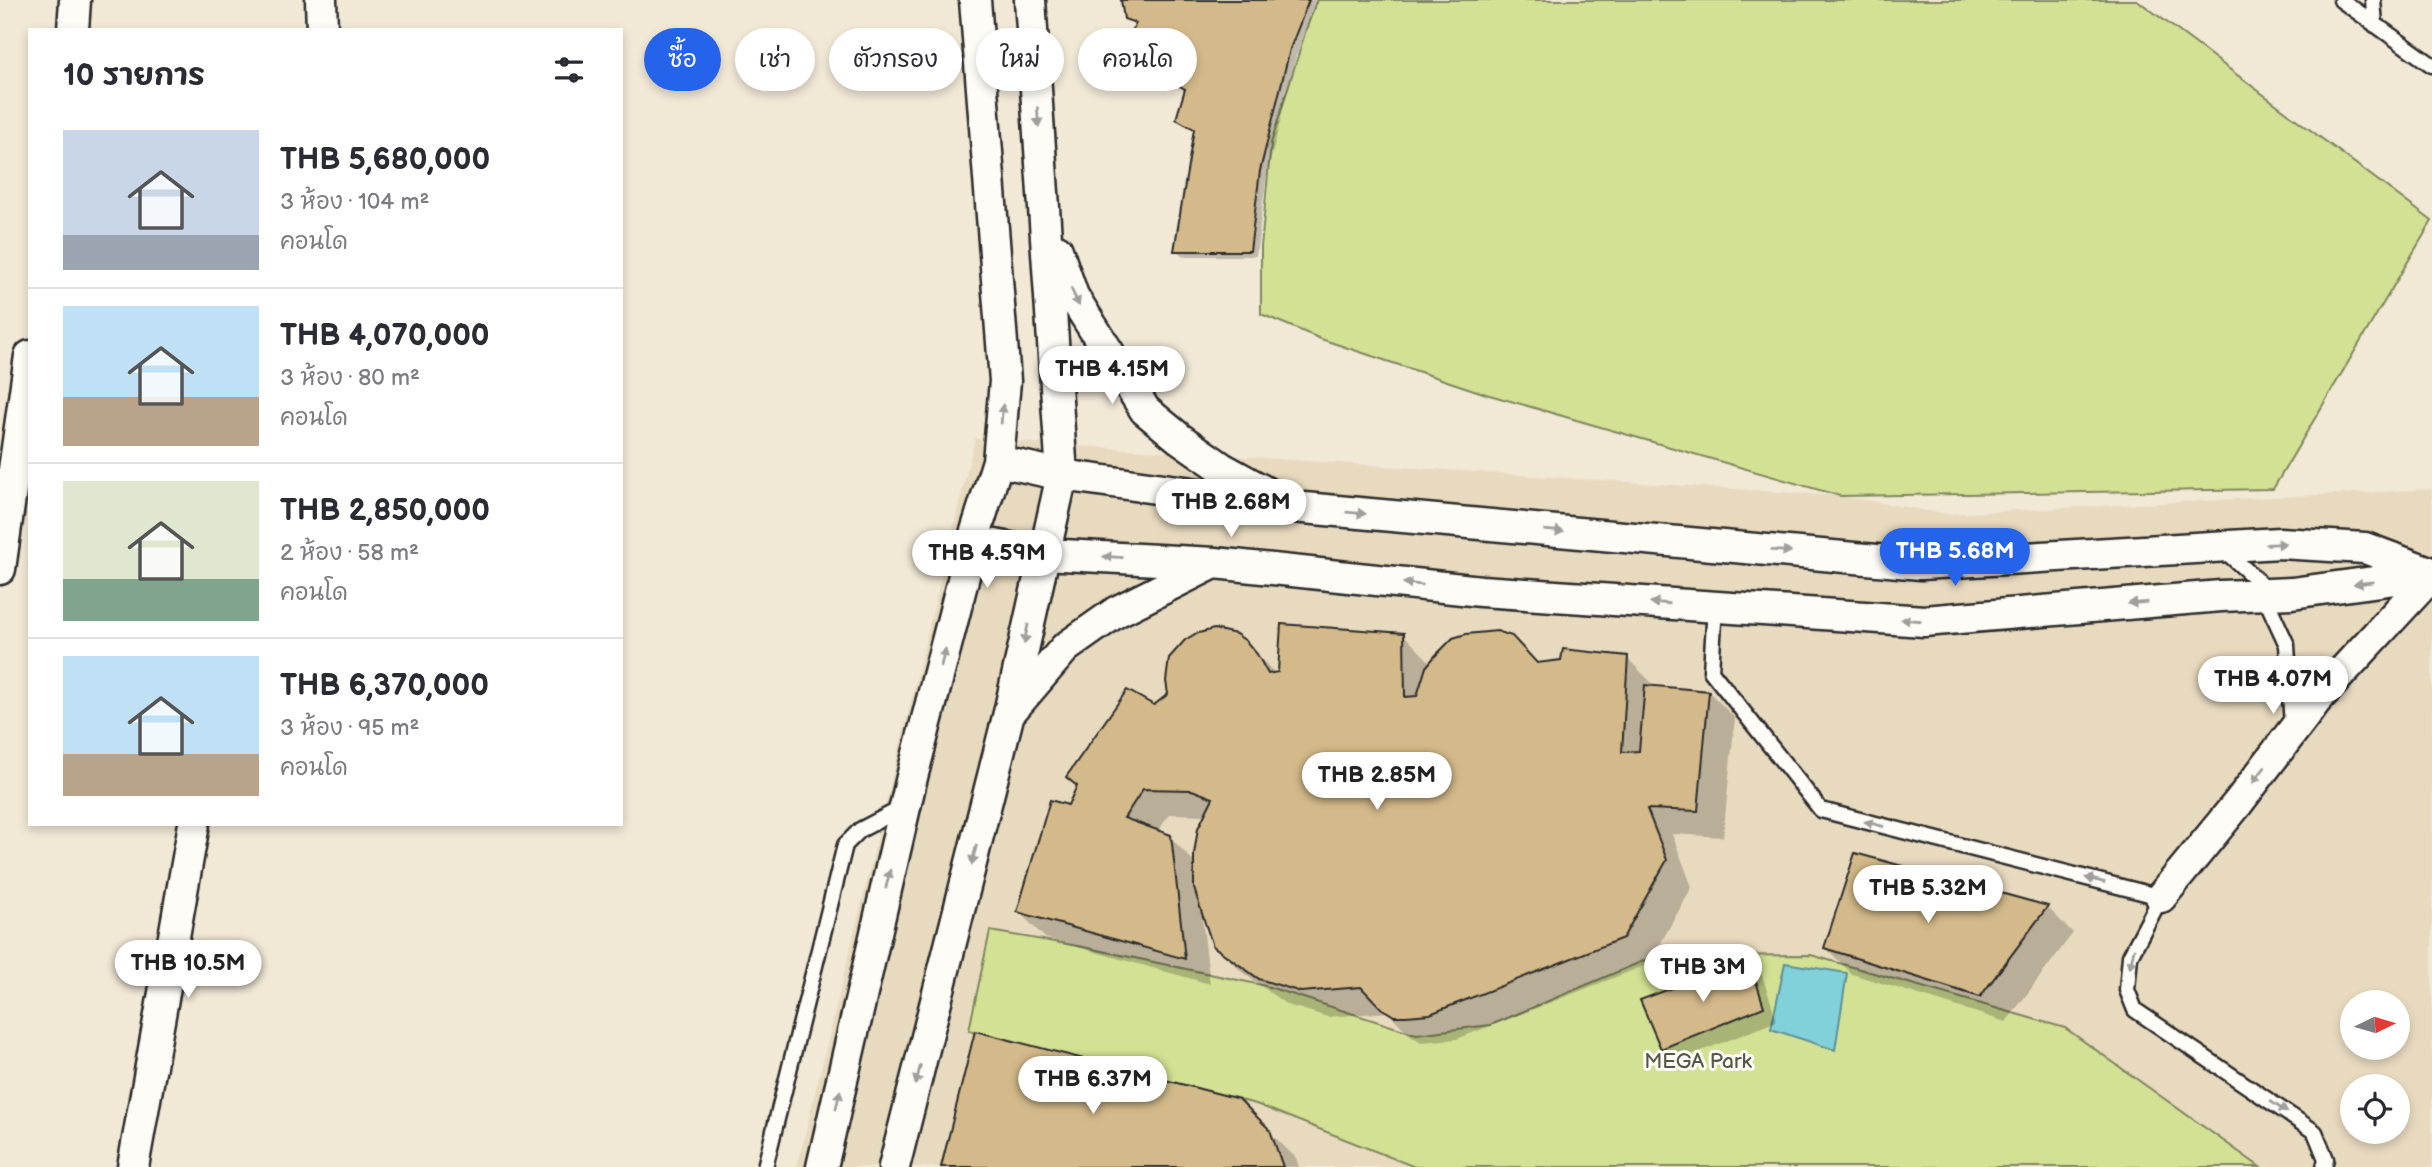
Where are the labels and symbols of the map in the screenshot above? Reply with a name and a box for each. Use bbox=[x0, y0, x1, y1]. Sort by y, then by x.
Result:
one-way arrow bbox=[1032, 106, 1043, 128]
one-way arrow bbox=[1069, 287, 1081, 307]
pin: THB 4.15M bbox=[1032, 346, 1192, 406]
one-way arrow bbox=[997, 402, 1008, 424]
pin: THB 2.68M bbox=[1151, 480, 1311, 539]
one-way arrow bbox=[1345, 507, 1367, 518]
one-way arrow bbox=[1543, 526, 1565, 537]
pin: THB 5.68M bbox=[1875, 528, 2035, 588]
pin: THB 4.59M bbox=[907, 530, 1067, 590]
one-way arrow bbox=[2266, 538, 2288, 550]
one-way arrow bbox=[1770, 546, 1792, 557]
one-way arrow bbox=[1102, 552, 1124, 563]
one-way arrow bbox=[1402, 578, 1424, 589]
one-way arrow bbox=[2353, 578, 2375, 589]
one-way arrow bbox=[1649, 597, 1671, 608]
one-way arrow bbox=[2127, 598, 2149, 609]
one-way arrow bbox=[1900, 614, 1922, 625]
one-way arrow bbox=[1021, 623, 1032, 645]
one-way arrow bbox=[938, 647, 949, 669]
pin: THB 4.07M bbox=[2193, 656, 2353, 716]
pin: THB 2.85M bbox=[1297, 752, 1457, 812]
one-way arrow bbox=[2253, 766, 2267, 784]
one-way arrow bbox=[1863, 818, 1885, 829]
one-way arrow bbox=[968, 844, 979, 866]
pin: THB 5.32M bbox=[1848, 866, 2008, 925]
one-way arrow bbox=[883, 868, 894, 890]
one-way arrow bbox=[2084, 874, 2106, 885]
pin: THB 10.5M bbox=[108, 940, 268, 1000]
pin: THB 3M bbox=[1646, 944, 1760, 1004]
one-way arrow bbox=[2126, 947, 2137, 969]
north arrow bbox=[2340, 990, 2410, 1060]
park label: MEGA Park bbox=[1644, 1049, 1753, 1074]
pin: THB 6.37M bbox=[1013, 1056, 1173, 1116]
one-way arrow bbox=[912, 1065, 923, 1087]
one-way arrow bbox=[832, 1089, 843, 1111]
one-way arrow bbox=[2269, 1100, 2288, 1113]

